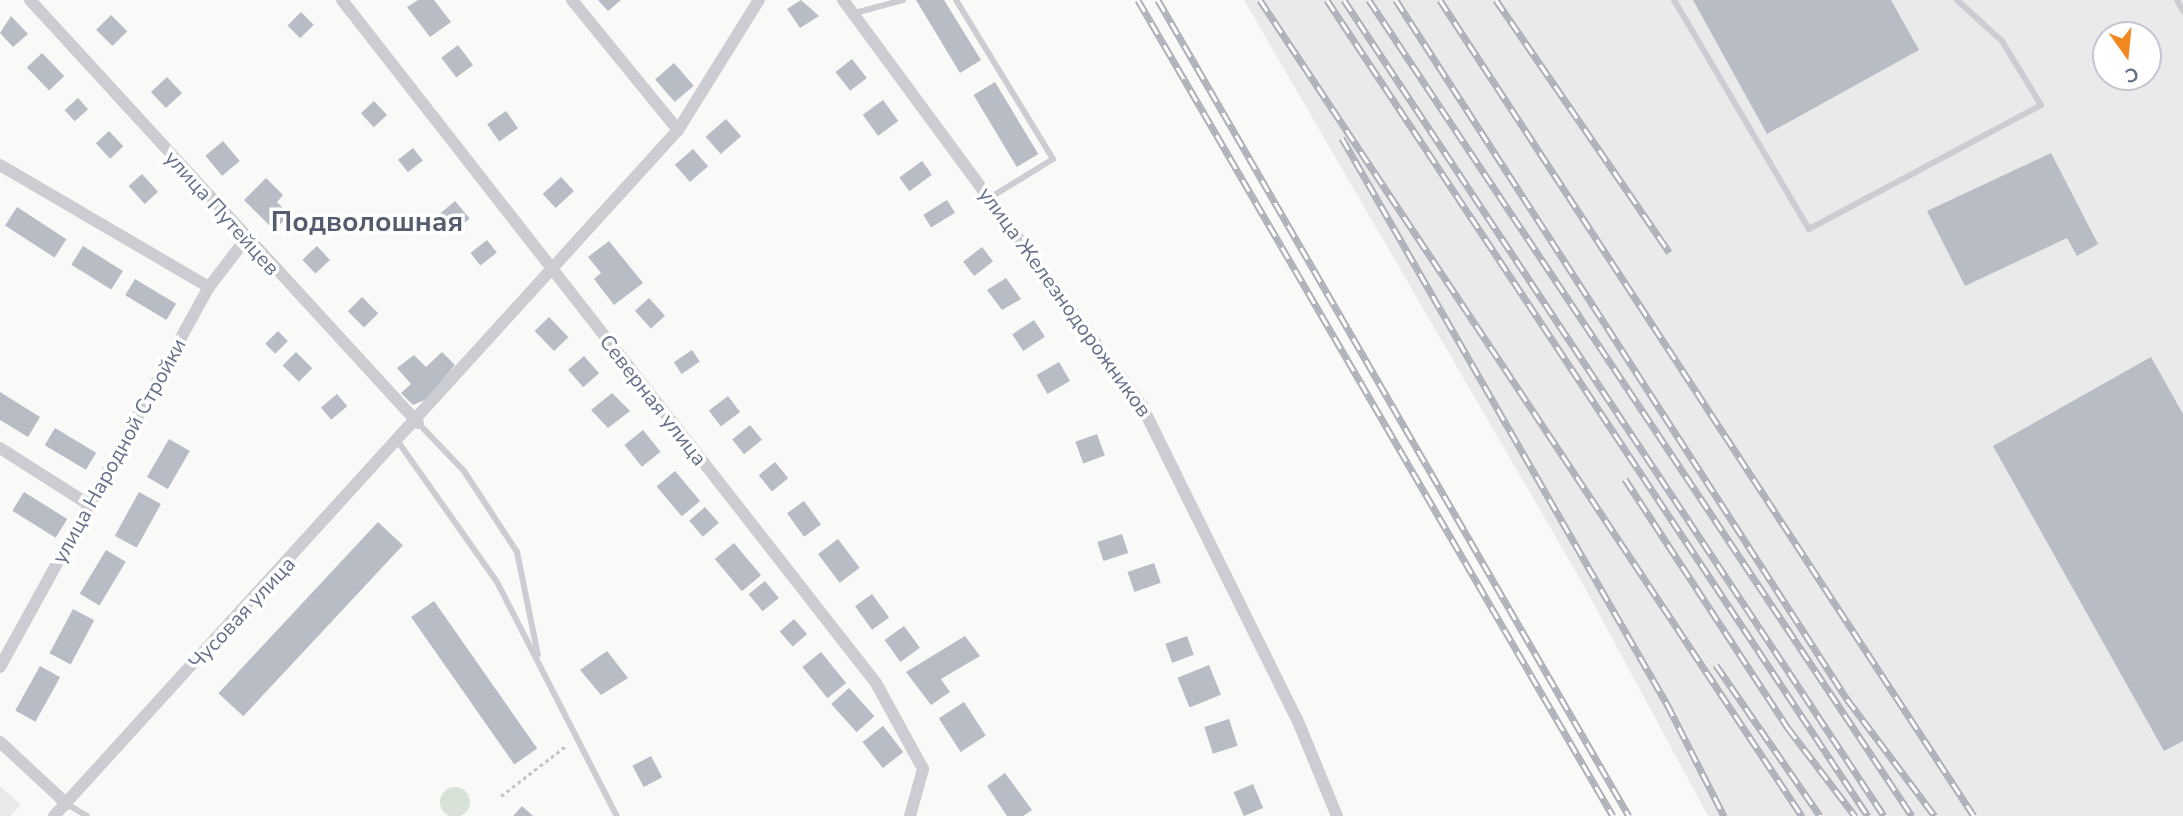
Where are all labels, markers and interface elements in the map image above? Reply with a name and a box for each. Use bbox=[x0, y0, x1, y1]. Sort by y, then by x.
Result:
north arrow bbox=[2092, 21, 2162, 91]
text: С bbox=[2122, 60, 2142, 89]
street label: улица Путейцев bbox=[159, 145, 285, 281]
street label: улица Железнодорожников bbox=[973, 182, 1157, 422]
district label: Подволошная bbox=[271, 205, 463, 239]
street label: Северная улица bbox=[594, 329, 712, 471]
street label: улица Народной Стройки bbox=[47, 334, 191, 568]
street label: Чусовая улица bbox=[183, 551, 301, 675]

